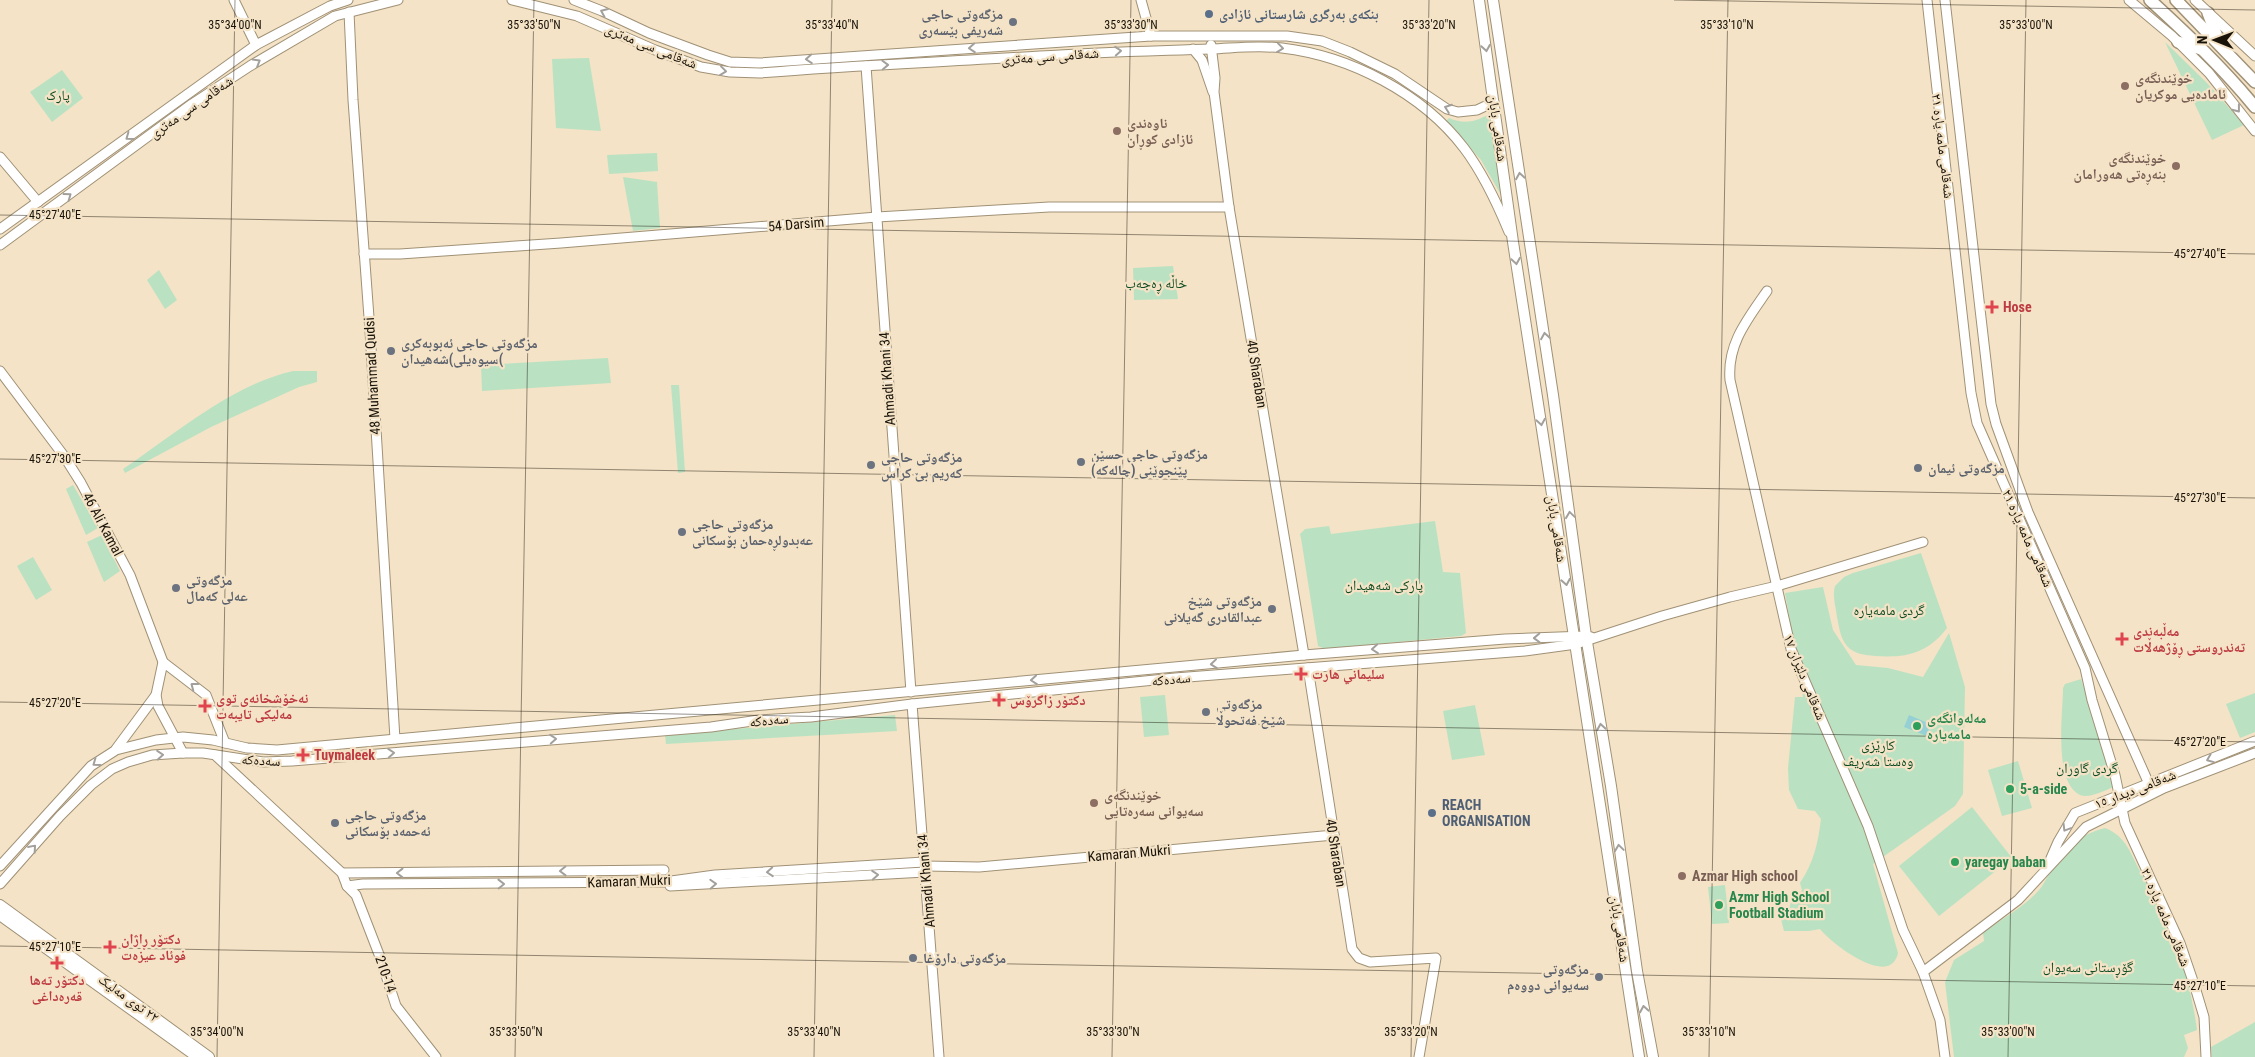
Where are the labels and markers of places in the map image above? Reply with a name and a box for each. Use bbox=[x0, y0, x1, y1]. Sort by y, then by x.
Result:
place label: مزگەوتی حاجی شەریفی بێسەری bbox=[919, 6, 1003, 39]
place label: بنکەی بەرگری شارستانی ئازادی bbox=[1219, 6, 1379, 23]
marker: بنکەی بەرگری شارستانی ئازادی bbox=[1203, 8, 1215, 20]
marker: مزگەوتی حاجی شەریفی بێسەری bbox=[1007, 16, 1019, 28]
place label: خوێندنگەی ئامادەیی موکریان bbox=[2135, 70, 2226, 103]
marker: خوێندنگەی ئامادەیی موکریان bbox=[2119, 80, 2131, 92]
place label: ناوەندی ئازادی کوڕان bbox=[1127, 115, 1193, 151]
marker: ناوەندی ئازادی کوڕان bbox=[1111, 125, 1123, 137]
place label: خوێندنگەی بنەڕەتی هەورامان bbox=[2074, 150, 2166, 186]
marker: خوێندنگەی بنەڕەتی هەورامان bbox=[2170, 160, 2182, 172]
place label: Hose bbox=[2003, 299, 2032, 315]
marker: Hose bbox=[1985, 300, 1999, 314]
place label: مزگەوتی حاجی ئەبوبەکری سیوەیلی)شەهیدان( bbox=[401, 335, 538, 368]
marker: مزگەوتی حاجی ئەبوبەکری سیوەیلی)شەهیدان( bbox=[385, 345, 397, 357]
place label: مزگەوتی حاجی حسێن پێنجوێنی (چالەکە) bbox=[1091, 446, 1208, 479]
place label: مزگەوتی حاجی کەریم بێ کراس bbox=[881, 449, 962, 483]
marker: مزگەوتی حاجی حسێن پێنجوێنی (چالەکە) bbox=[1075, 456, 1087, 468]
marker: مزگەوتی حاجی کەریم بێ کراس bbox=[865, 459, 877, 471]
place label: مزگەوتی ئیمان bbox=[1928, 460, 2005, 477]
marker: مزگەوتی ئیمان bbox=[1912, 462, 1924, 474]
place label: مزگەوتی حاجی عەبدولڕەحمان بۆسکانی bbox=[692, 516, 813, 552]
marker: مزگەوتی حاجی عەبدولڕەحمان بۆسکانی bbox=[676, 526, 688, 538]
place label: مزگەوتی عەلی کەمال bbox=[186, 572, 248, 605]
marker: مزگەوتی عەلی کەمال bbox=[170, 582, 182, 594]
place label: مزگەوتی شێخ عبدالقادری گەیلانی bbox=[1164, 593, 1262, 626]
marker: مزگەوتی شێخ عبدالقادری گەیلانی bbox=[1266, 603, 1278, 615]
place label: مەڵبەندی تەندروستی ڕۆژهەڵات bbox=[2133, 622, 2245, 659]
marker: مەڵبەندی تەندروستی ڕۆژهەڵات bbox=[2115, 632, 2129, 646]
place label: سليماني هارت bbox=[1312, 666, 1385, 685]
marker: سليماني هارت bbox=[1294, 667, 1308, 681]
place label: نەخۆشخانەی توی مەلیكی تایبەت bbox=[216, 690, 309, 723]
place label: دکتۆر زاگرۆس bbox=[1010, 692, 1085, 709]
marker: دکتۆر زاگرۆس bbox=[992, 693, 1006, 707]
place label: مزگەوتی شێخ فەتحوڵا bbox=[1216, 696, 1285, 729]
marker: نەخۆشخانەی توی مەلیكی تایبەت bbox=[198, 699, 212, 713]
marker: مزگەوتی شێخ فەتحوڵا bbox=[1200, 706, 1212, 718]
place label: مەلەوانگەی مامەیارە bbox=[1927, 710, 1986, 742]
marker: مەلەوانگەی مامەیارە bbox=[1911, 720, 1923, 732]
place label: Tuymaleek bbox=[314, 747, 375, 763]
marker: Tuymaleek bbox=[296, 748, 310, 762]
place label: 5-a-side bbox=[2020, 781, 2068, 797]
marker: 5-a-side bbox=[2004, 783, 2016, 795]
place label: خوێندنگەی سەیوانی سەرەتایی bbox=[1104, 787, 1204, 820]
marker: خوێندنگەی سەیوانی سەرەتایی bbox=[1088, 797, 1100, 809]
place label: REACH ORGANISATION bbox=[1442, 797, 1531, 829]
place label: مزگەوتی حاجی ئەحمەد بۆسکانی bbox=[345, 807, 431, 840]
marker: REACH ORGANISATION bbox=[1426, 807, 1438, 819]
marker: مزگەوتی حاجی ئەحمەد بۆسکانی bbox=[329, 817, 341, 829]
place label: yaregay baban bbox=[1965, 854, 2046, 870]
marker: yaregay baban bbox=[1949, 856, 1961, 868]
place label: Azmar High school bbox=[1692, 868, 1798, 884]
marker: Azmar High school bbox=[1676, 870, 1688, 882]
place label: Azmr High School Football Stadium bbox=[1729, 889, 1830, 921]
marker: Azmr High School Football Stadium bbox=[1713, 899, 1725, 911]
place label: دکتۆر ڕاژان فوئاد عیزەت bbox=[121, 931, 186, 963]
marker: دکتۆر ڕاژان فوئاد عیزەت bbox=[103, 940, 117, 954]
place label: مزگەوتی دارۆغا bbox=[923, 950, 1006, 967]
marker: مزگەوتی دارۆغا bbox=[907, 952, 919, 964]
marker: دکتۆر تەها قەرەداغی bbox=[50, 956, 64, 970]
place label: مزگەوتی سەیوانی دووەم bbox=[1507, 961, 1589, 995]
marker: مزگەوتی سەیوانی دووەم bbox=[1593, 971, 1605, 983]
place label: دکتۆر تەها قەرەداغی bbox=[29, 972, 85, 1005]

